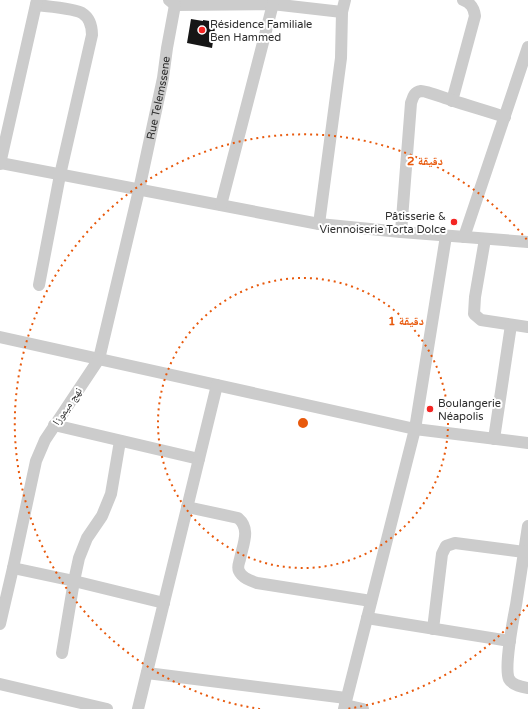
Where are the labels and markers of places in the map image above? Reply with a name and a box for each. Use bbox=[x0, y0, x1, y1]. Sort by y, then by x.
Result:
place label: Résidence Familiale Ben Hammed bbox=[210, 18, 312, 44]
marker: Résidence Familiale Ben Hammed bbox=[197, 25, 207, 35]
place label: Pâtisserie & Viennoiserie Torta Dolce bbox=[319, 210, 446, 236]
marker: Pâtisserie & Viennoiserie Torta Dolce bbox=[449, 217, 459, 227]
place label: Boulangerie Néapolis bbox=[438, 397, 501, 423]
marker: Boulangerie Néapolis bbox=[425, 404, 435, 414]
centre of rings bbox=[296, 416, 310, 430]

